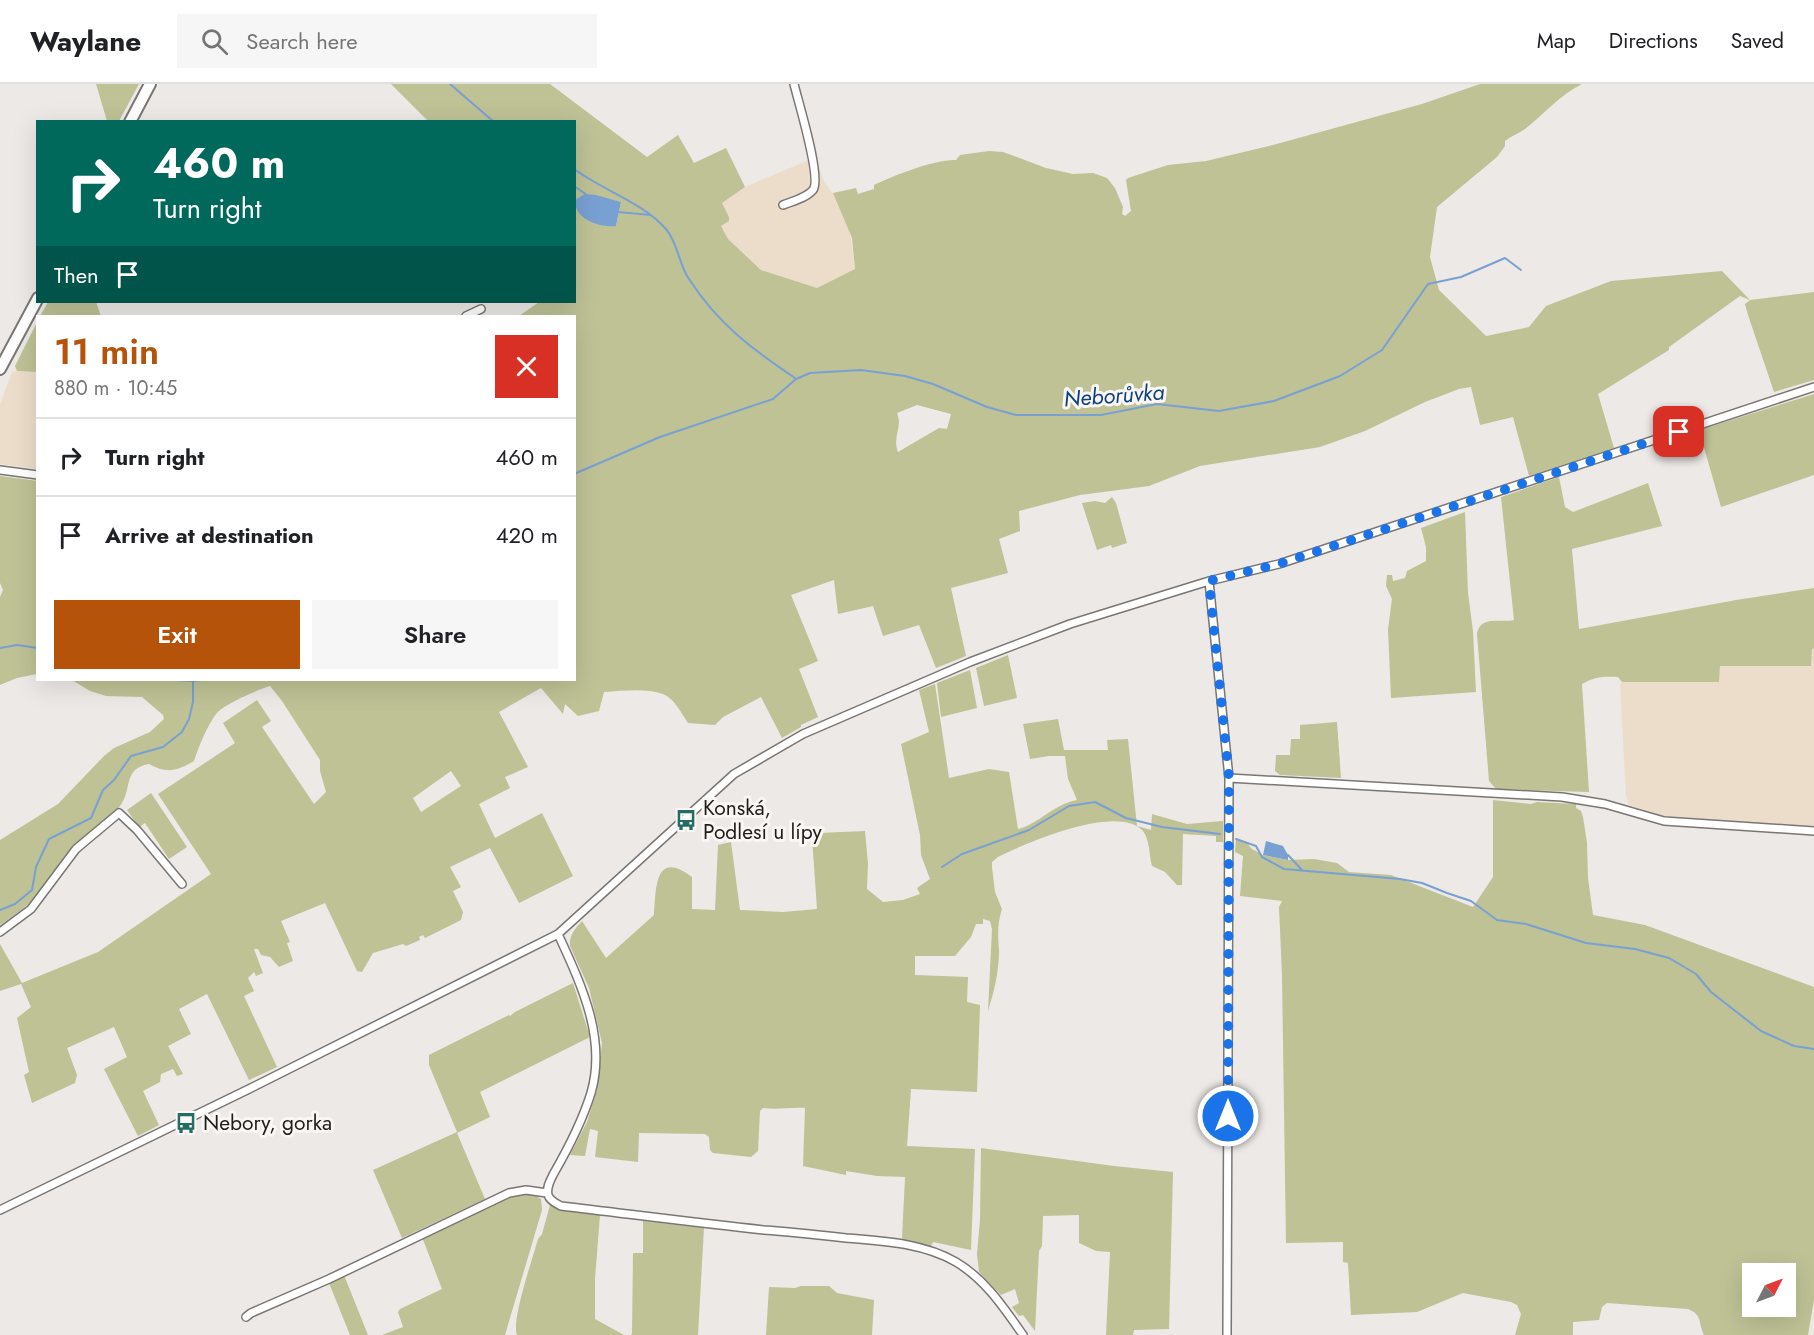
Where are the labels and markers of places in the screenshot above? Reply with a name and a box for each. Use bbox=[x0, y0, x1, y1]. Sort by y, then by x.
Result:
pin bbox=[1653, 406, 1704, 457]
place label: Konská, Podlesí u lípy bbox=[703, 793, 822, 847]
bus stop icon: Konská, Podlesí u lípy bbox=[674, 808, 698, 832]
place label: Nebory, gorka bbox=[203, 1108, 332, 1138]
bus stop icon: Nebory, gorka bbox=[174, 1111, 198, 1135]

